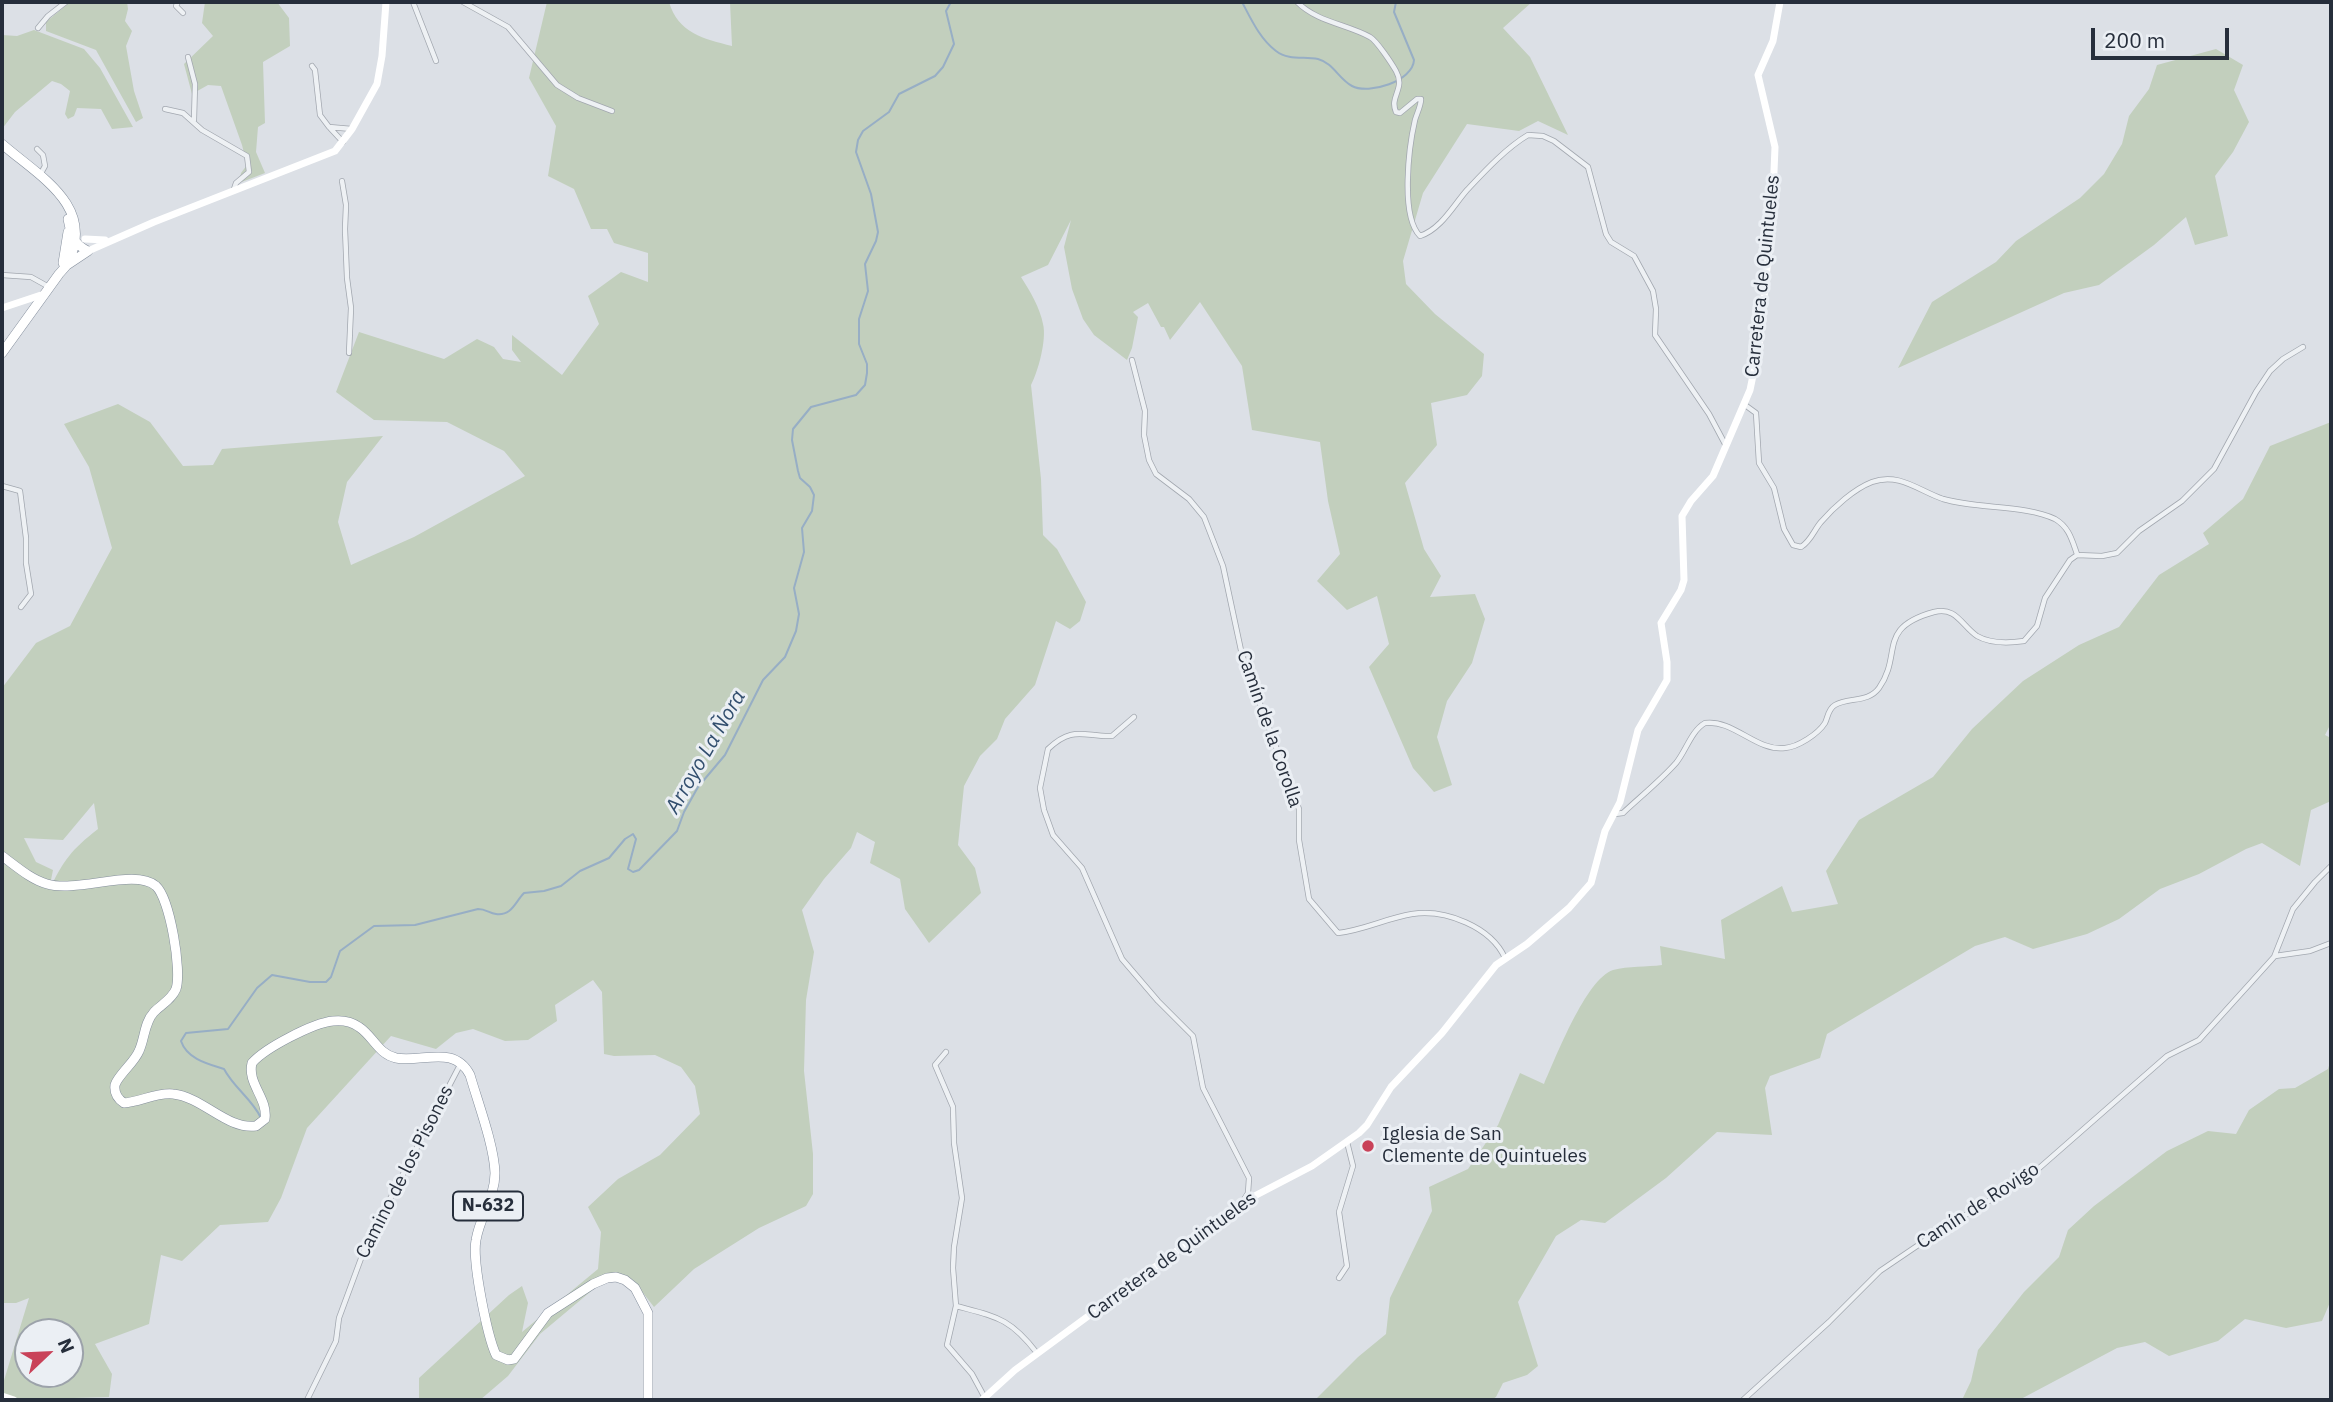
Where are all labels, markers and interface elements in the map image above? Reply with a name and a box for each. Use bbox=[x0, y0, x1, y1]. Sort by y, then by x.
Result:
scale bar bbox=[2095, 14, 2233, 58]
text: 200 m bbox=[2104, 26, 2165, 54]
street label: Carretera de Quintueles bbox=[1741, 174, 1785, 378]
street label: Camín de la Corolla bbox=[1231, 647, 1307, 811]
water label: Arroyo La Ñora bbox=[660, 686, 752, 818]
street label: Camino de los Pisones bbox=[351, 1082, 459, 1262]
place label: Iglesia de San Clemente de Quintueles bbox=[1382, 1124, 1587, 1168]
marker: Iglesia de San Clemente de Quintueles bbox=[1360, 1138, 1376, 1154]
street label: Camín de Rovigo bbox=[1912, 1158, 2044, 1254]
street label: Carretera de Quintueles bbox=[1083, 1187, 1261, 1325]
road number: N-632 bbox=[453, 1191, 523, 1220]
north arrow bbox=[14, 1318, 84, 1388]
text: N bbox=[53, 1335, 80, 1357]

